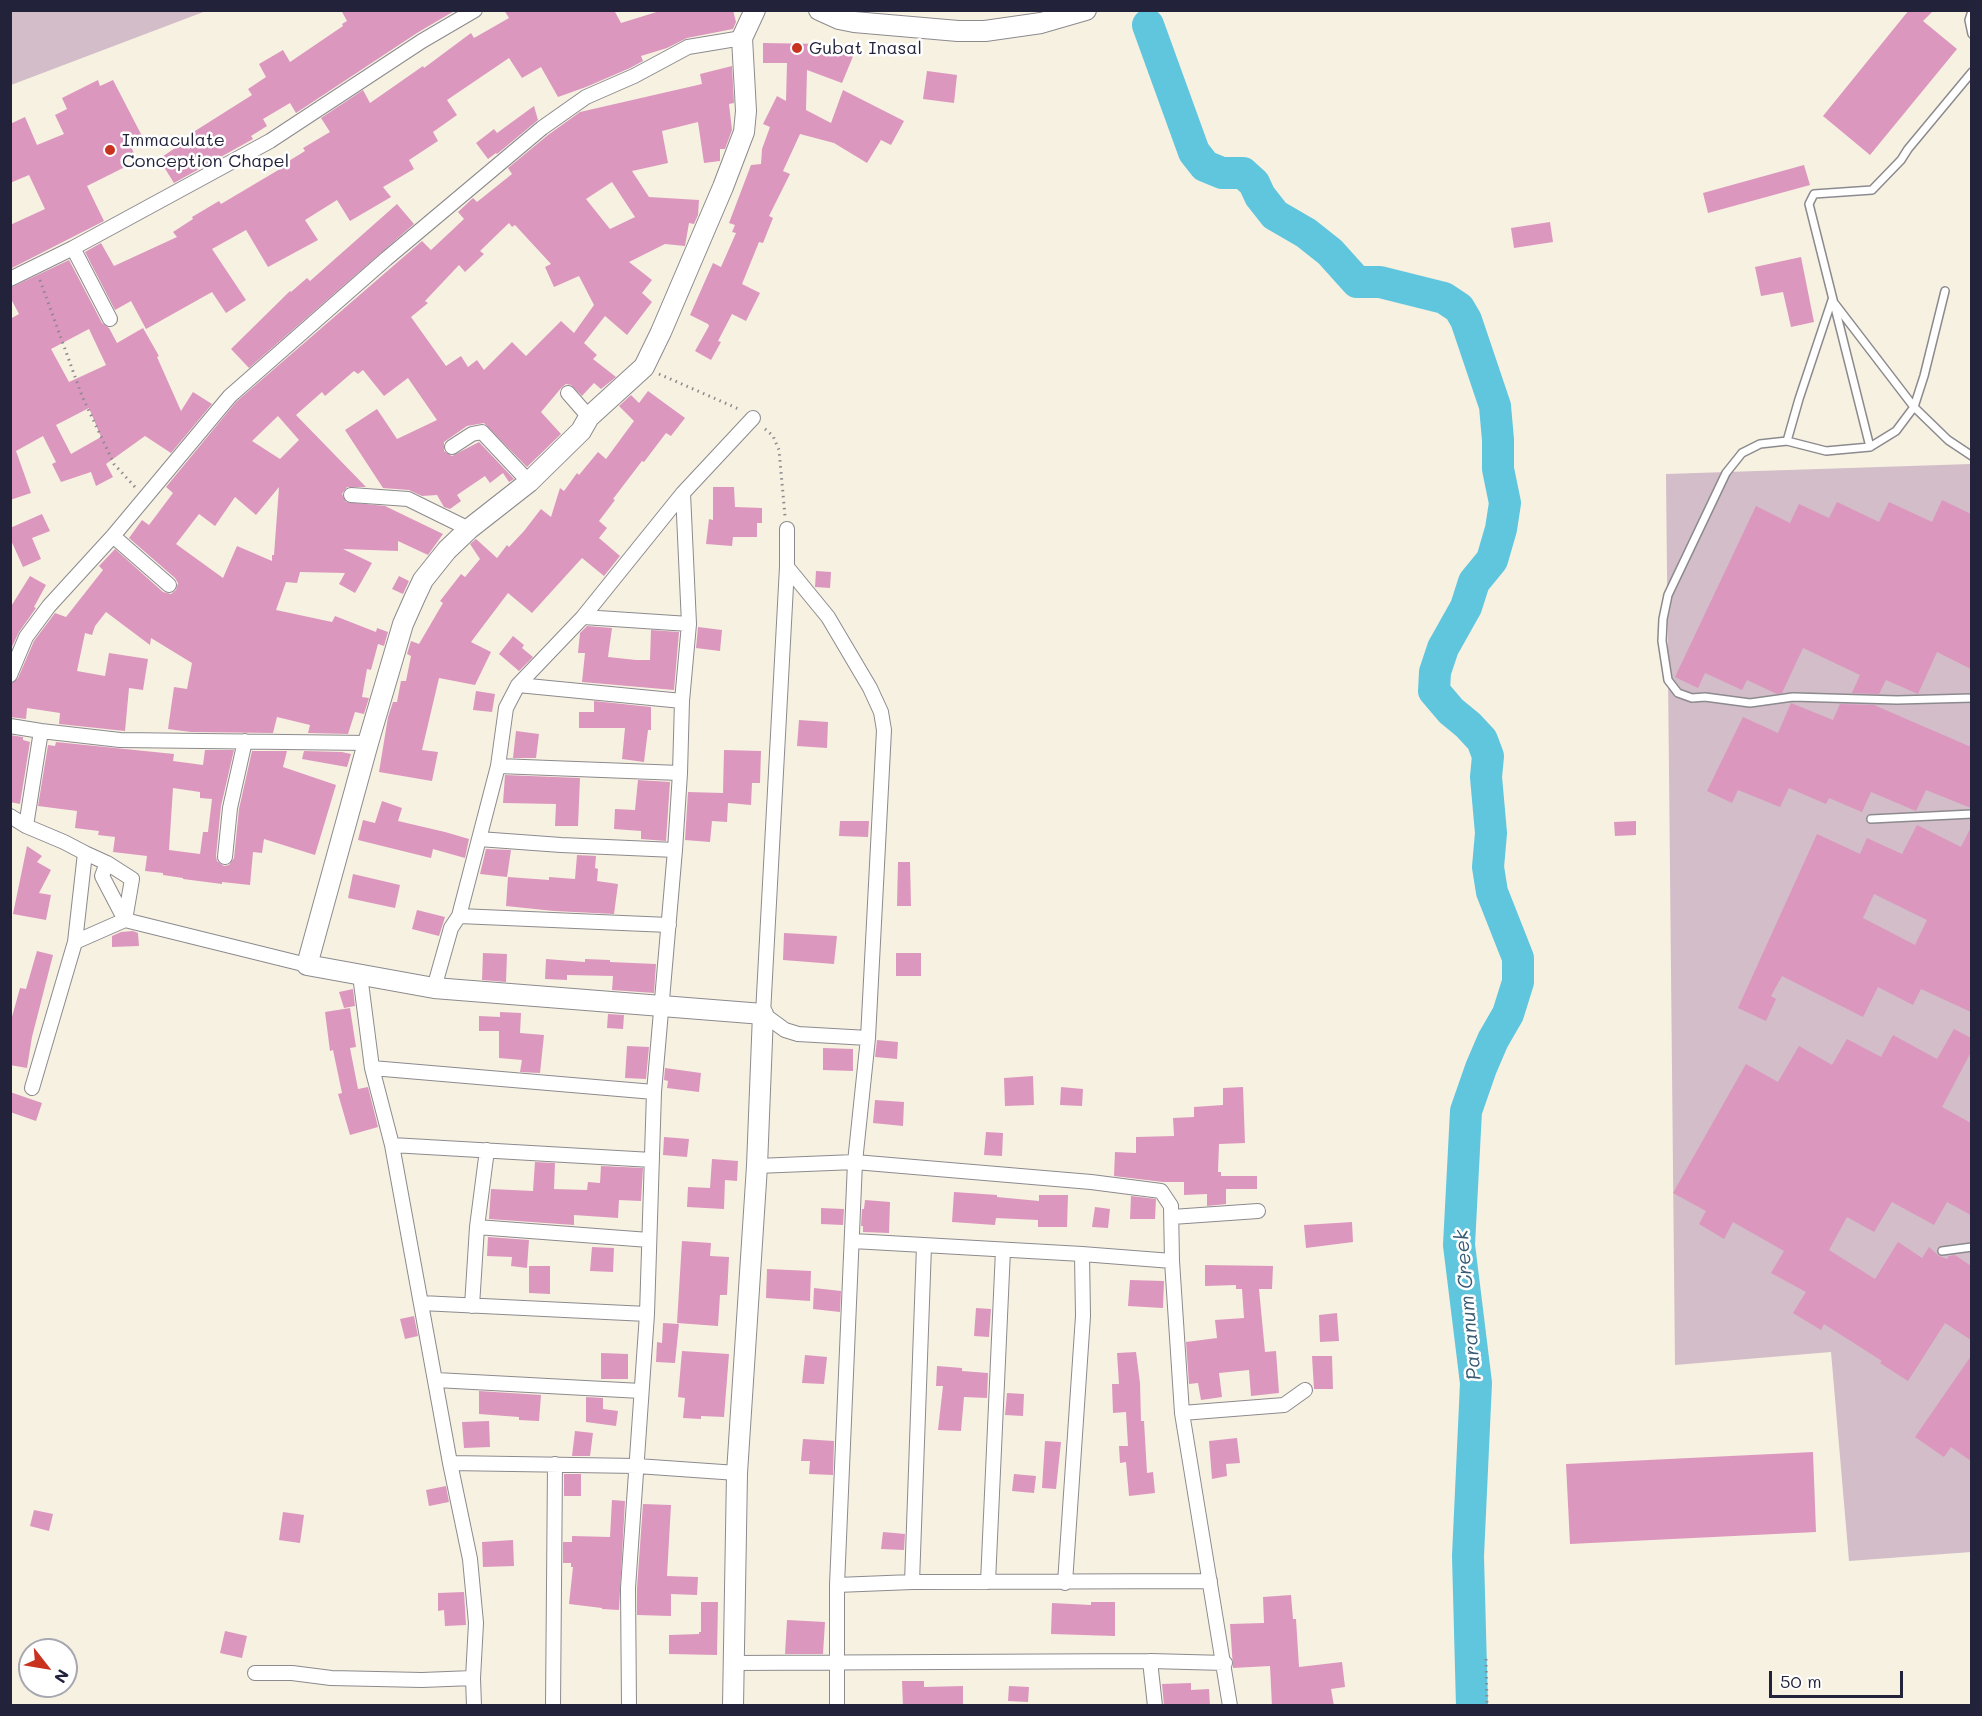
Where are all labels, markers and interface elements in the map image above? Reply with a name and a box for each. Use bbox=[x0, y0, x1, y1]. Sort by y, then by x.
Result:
place label: Gubat Inasal bbox=[809, 37, 922, 59]
marker: Gubat Inasal bbox=[790, 41, 804, 55]
place label: Immaculate Conception Chapel bbox=[122, 129, 289, 172]
marker: Immaculate Conception Chapel bbox=[103, 143, 117, 157]
water label: Paranum Creek bbox=[1449, 1229, 1487, 1381]
north arrow bbox=[18, 1638, 78, 1698]
scale bar bbox=[1772, 1659, 1906, 1697]
text: N bbox=[50, 1666, 74, 1687]
text: 50 m bbox=[1780, 1669, 1822, 1693]

